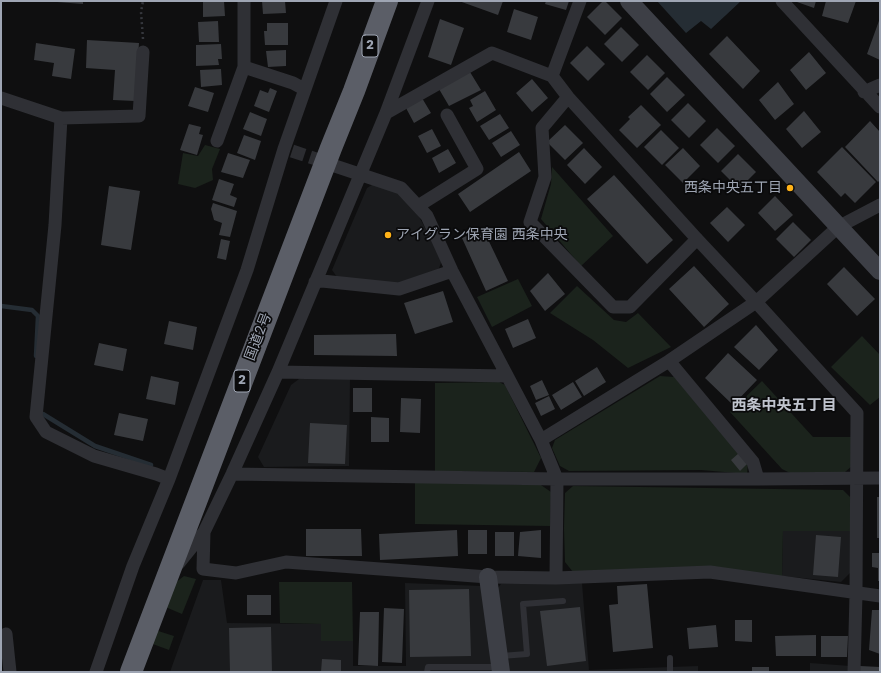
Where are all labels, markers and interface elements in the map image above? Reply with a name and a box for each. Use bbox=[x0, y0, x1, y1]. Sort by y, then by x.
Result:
road number: 2 bbox=[362, 35, 378, 57]
place label: 西条中央五丁目 bbox=[684, 180, 782, 196]
marker: 西条中央五丁目 bbox=[785, 183, 795, 193]
place label: アイグラン保育園 西条中央 bbox=[396, 227, 568, 243]
marker: アイグラン保育園 西条中央 bbox=[383, 230, 393, 240]
street label: 国道2号 bbox=[242, 311, 276, 363]
road number: 2 bbox=[234, 370, 250, 392]
district label: 西条中央五丁目 bbox=[732, 397, 836, 415]

